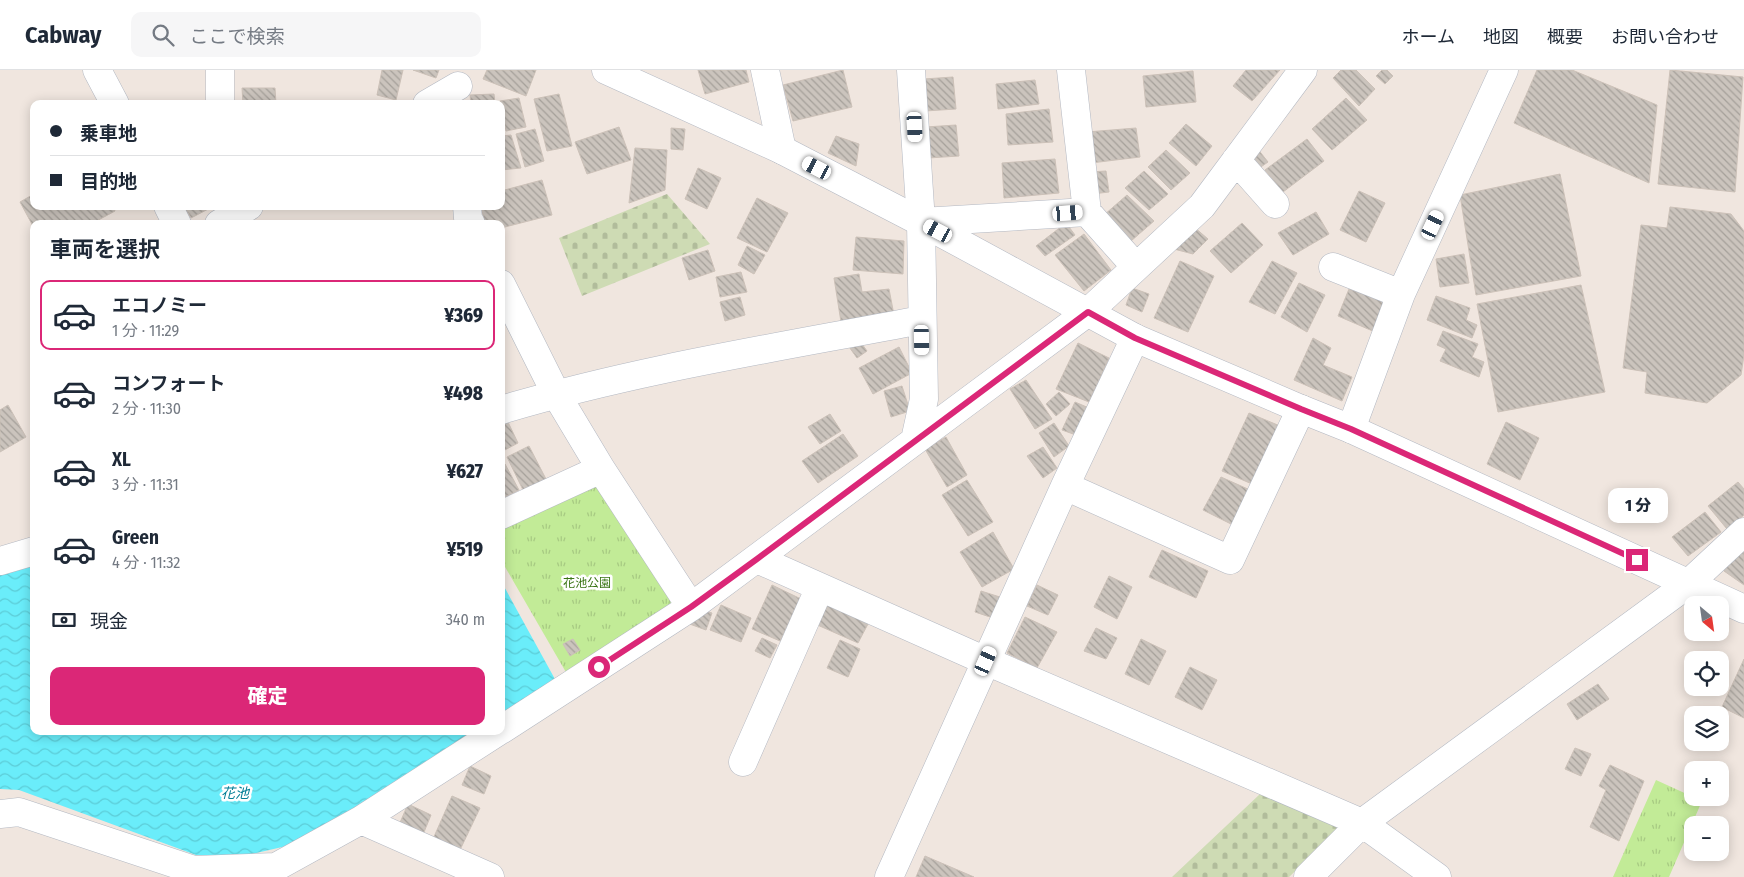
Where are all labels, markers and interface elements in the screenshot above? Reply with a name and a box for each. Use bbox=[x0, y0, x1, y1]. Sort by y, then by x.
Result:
search box bbox=[131, 12, 481, 57]
text: Cabway bbox=[25, 21, 101, 49]
icon: search bbox=[149, 21, 177, 49]
text: ここで検索 bbox=[189, 25, 284, 48]
text: ホーム bbox=[1402, 26, 1455, 48]
text: 地図 bbox=[1483, 26, 1519, 48]
text: 概要 bbox=[1547, 26, 1583, 48]
text: お問い合わせ bbox=[1611, 26, 1719, 48]
car bbox=[906, 112, 923, 142]
text: 乗車地 bbox=[80, 122, 137, 145]
car bbox=[800, 155, 833, 181]
text: 目的地 bbox=[80, 170, 137, 193]
car bbox=[1052, 204, 1083, 222]
car bbox=[1419, 208, 1446, 242]
car bbox=[921, 217, 954, 245]
text: 車両を選択 bbox=[50, 236, 160, 263]
icon: car bbox=[52, 293, 97, 338]
text: エコノミー bbox=[112, 294, 207, 317]
text: ¥369 bbox=[444, 304, 483, 327]
text: 1 分 · 11:29 bbox=[112, 321, 179, 340]
car bbox=[914, 325, 929, 355]
icon: car bbox=[52, 371, 97, 416]
text: コンフォート bbox=[112, 372, 225, 395]
text: ¥498 bbox=[443, 382, 483, 405]
text: 2 分 · 11:30 bbox=[112, 399, 181, 418]
text: XL bbox=[112, 448, 131, 471]
icon: car bbox=[52, 449, 97, 494]
text: ¥627 bbox=[447, 460, 483, 483]
text: 3 分 · 11:31 bbox=[112, 475, 179, 494]
callout: 1 分 bbox=[1607, 488, 1667, 522]
text: 1 分 bbox=[1625, 496, 1651, 515]
text: Green bbox=[112, 526, 159, 549]
icon: car bbox=[52, 527, 97, 572]
text: ¥519 bbox=[446, 538, 483, 561]
route end bbox=[1626, 549, 1648, 571]
text: 4 分 · 11:32 bbox=[112, 553, 180, 572]
park label: 花池公園 bbox=[563, 576, 611, 590]
north arrow bbox=[1684, 596, 1729, 641]
map controls bbox=[1684, 596, 1729, 861]
icon: cash bbox=[50, 606, 78, 634]
text: 現金 bbox=[90, 610, 128, 633]
text: 340 m bbox=[446, 610, 485, 629]
car bbox=[973, 644, 998, 678]
button: locate bbox=[1684, 651, 1729, 696]
route start bbox=[588, 656, 610, 678]
button: 確定 bbox=[50, 667, 485, 725]
button: layers bbox=[1684, 706, 1729, 751]
button: + bbox=[1684, 761, 1729, 806]
water label: 花池 bbox=[221, 785, 251, 802]
button: − bbox=[1684, 816, 1729, 861]

